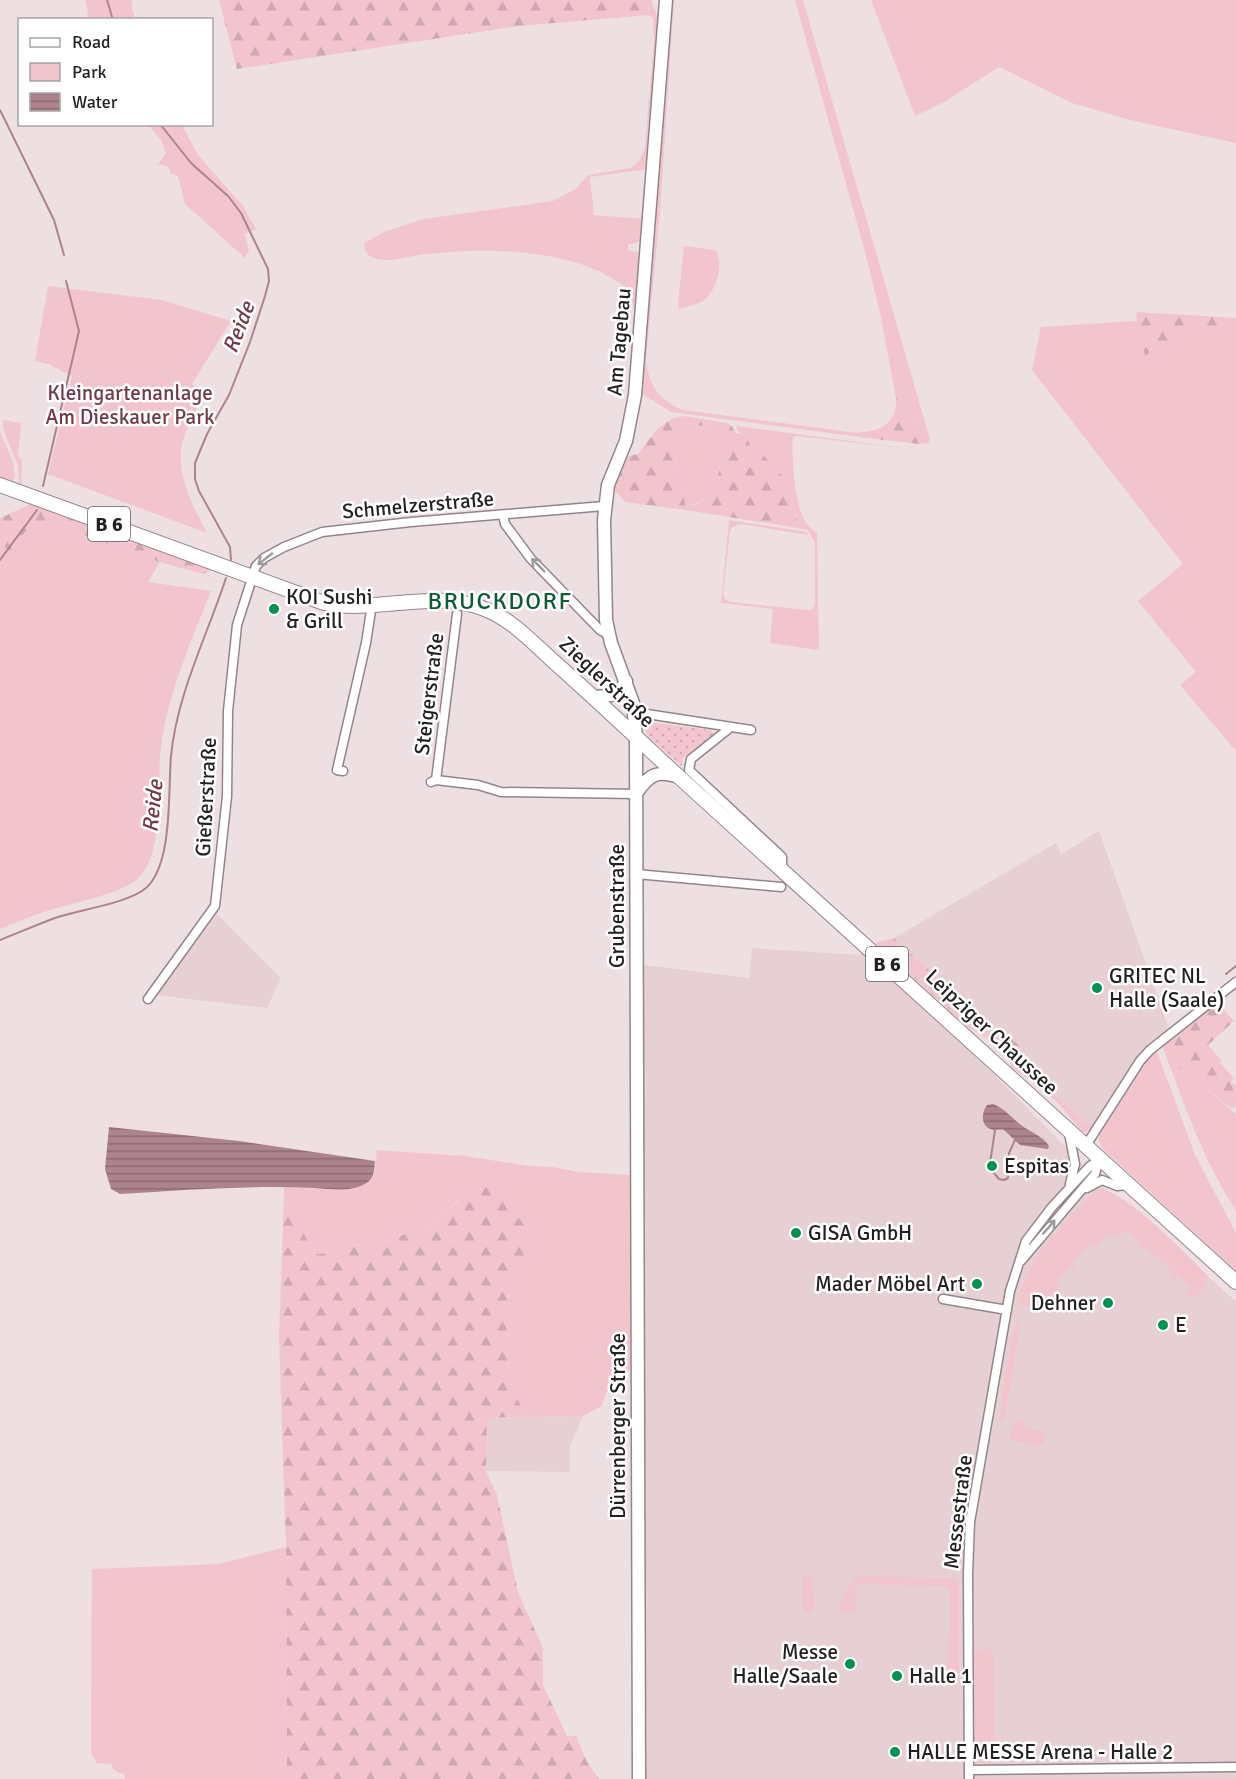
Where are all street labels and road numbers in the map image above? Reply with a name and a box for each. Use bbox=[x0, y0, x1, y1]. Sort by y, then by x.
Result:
street label: Am Tagebau bbox=[601, 287, 637, 397]
street label: Schmelzerstraße bbox=[341, 485, 495, 525]
road number: B 6 bbox=[88, 507, 130, 541]
street label: Steigerstraße bbox=[409, 631, 449, 757]
street label: Zieglerstraße bbox=[554, 631, 660, 733]
street label: Gießerstraße bbox=[190, 737, 222, 857]
street label: Grubenstraße bbox=[604, 844, 630, 968]
road number: B 6 bbox=[866, 947, 908, 981]
street label: Leipziger Chaussee bbox=[920, 964, 1064, 1100]
street label: Dürrenberger Straße bbox=[605, 1333, 631, 1519]
street label: Messestraße bbox=[938, 1453, 978, 1571]

